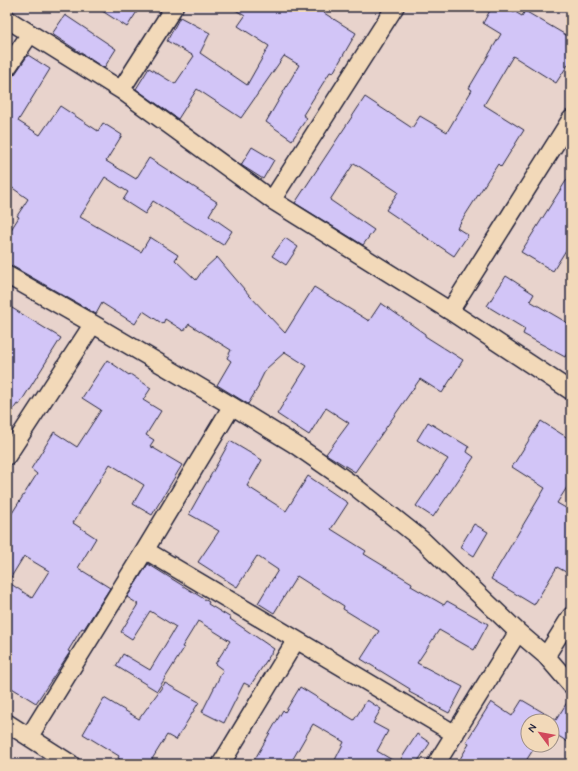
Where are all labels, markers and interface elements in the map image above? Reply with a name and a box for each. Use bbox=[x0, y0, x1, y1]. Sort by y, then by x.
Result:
north arrow bbox=[520, 713, 560, 753]
text: N bbox=[524, 721, 540, 735]

